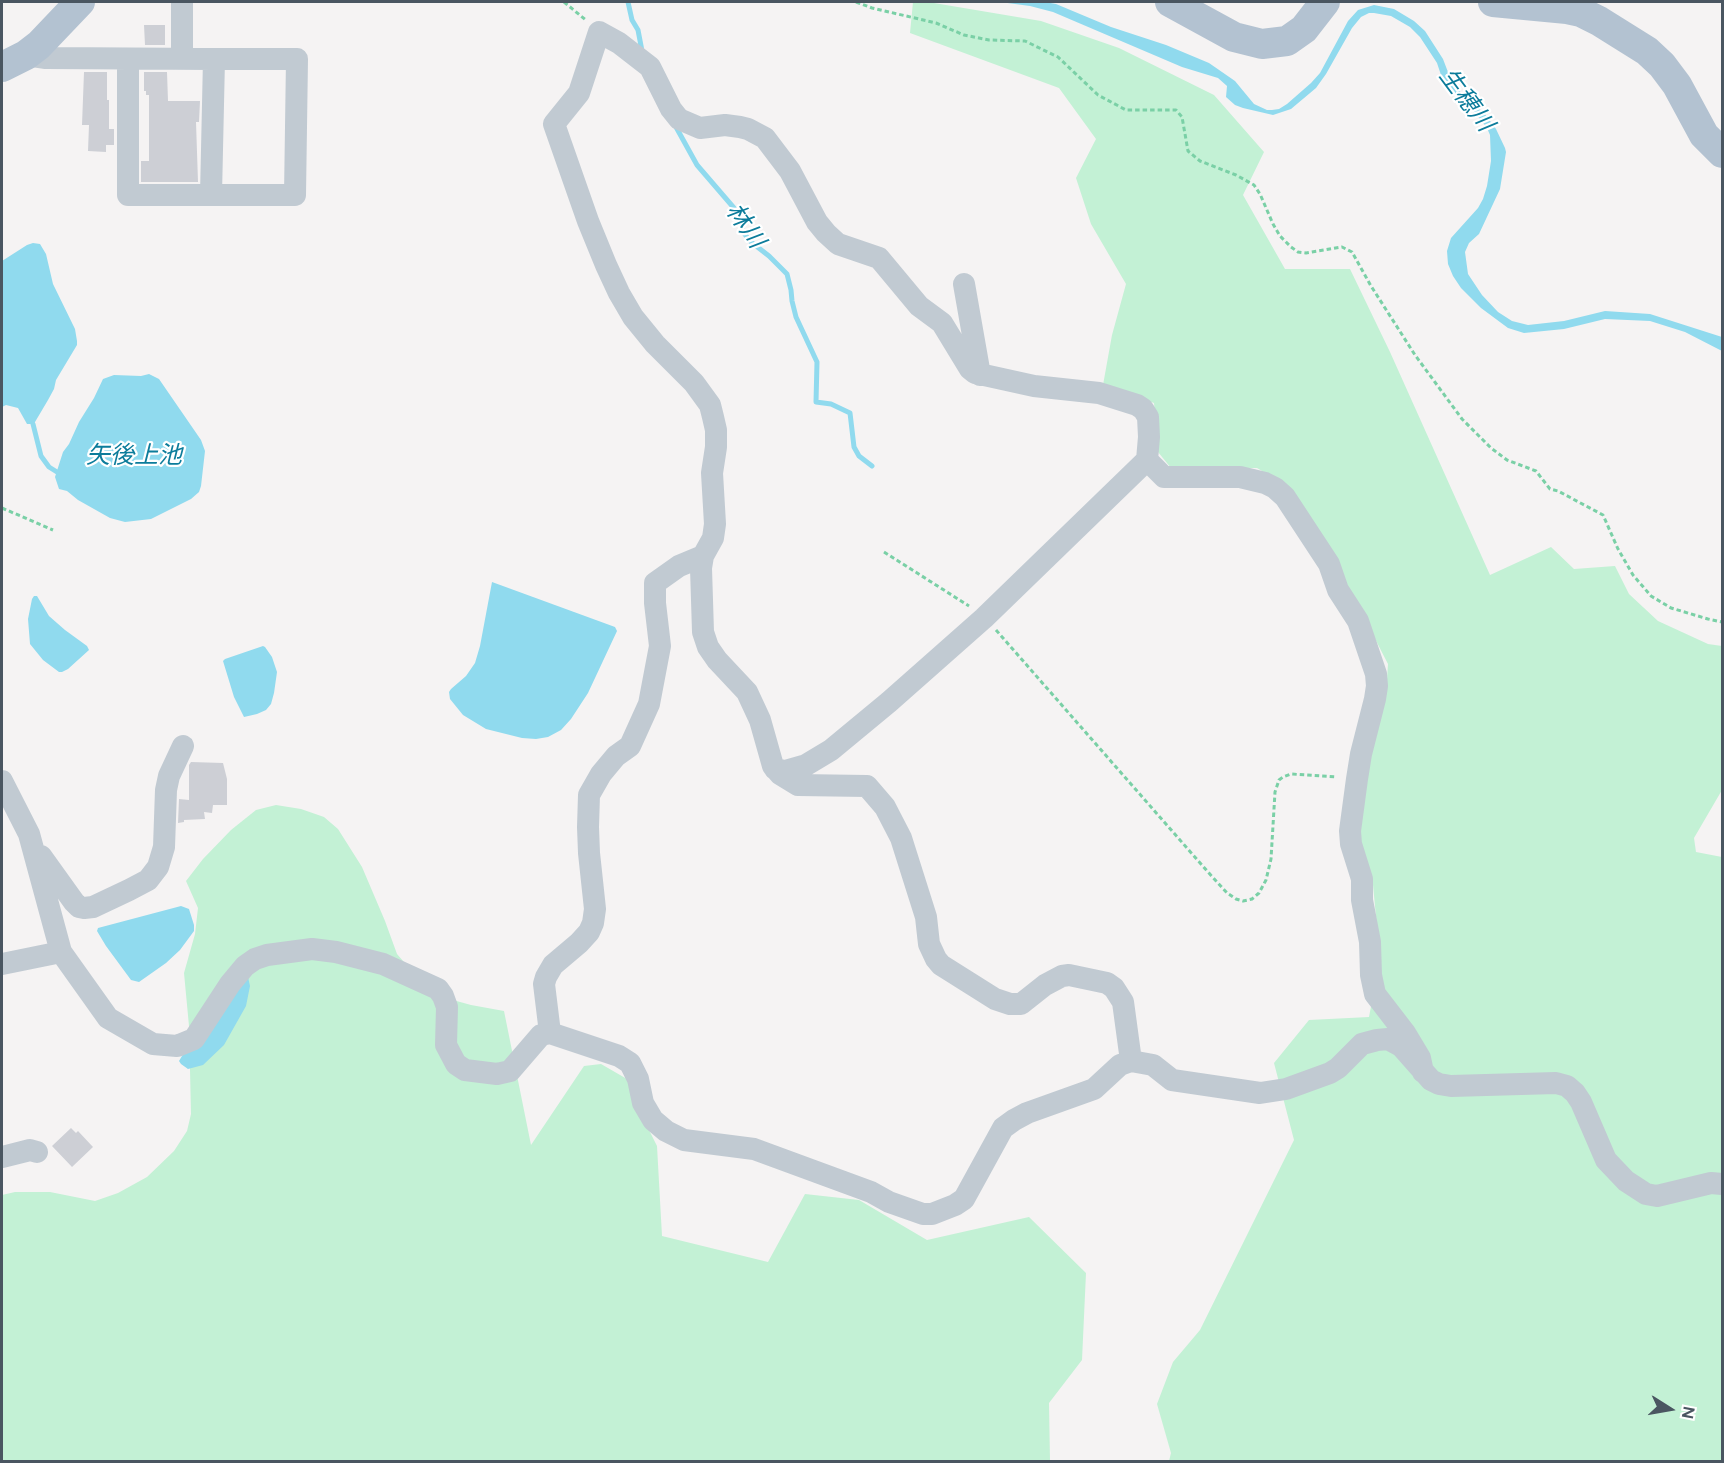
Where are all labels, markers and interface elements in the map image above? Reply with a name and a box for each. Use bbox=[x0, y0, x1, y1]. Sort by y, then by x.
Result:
water label: 生穂川 bbox=[1433, 63, 1499, 137]
water label: 林川 bbox=[719, 198, 771, 254]
water label: 矢後上池 bbox=[86, 442, 182, 470]
north arrow bbox=[1640, 1379, 1700, 1439]
text: N bbox=[1678, 1405, 1699, 1420]

